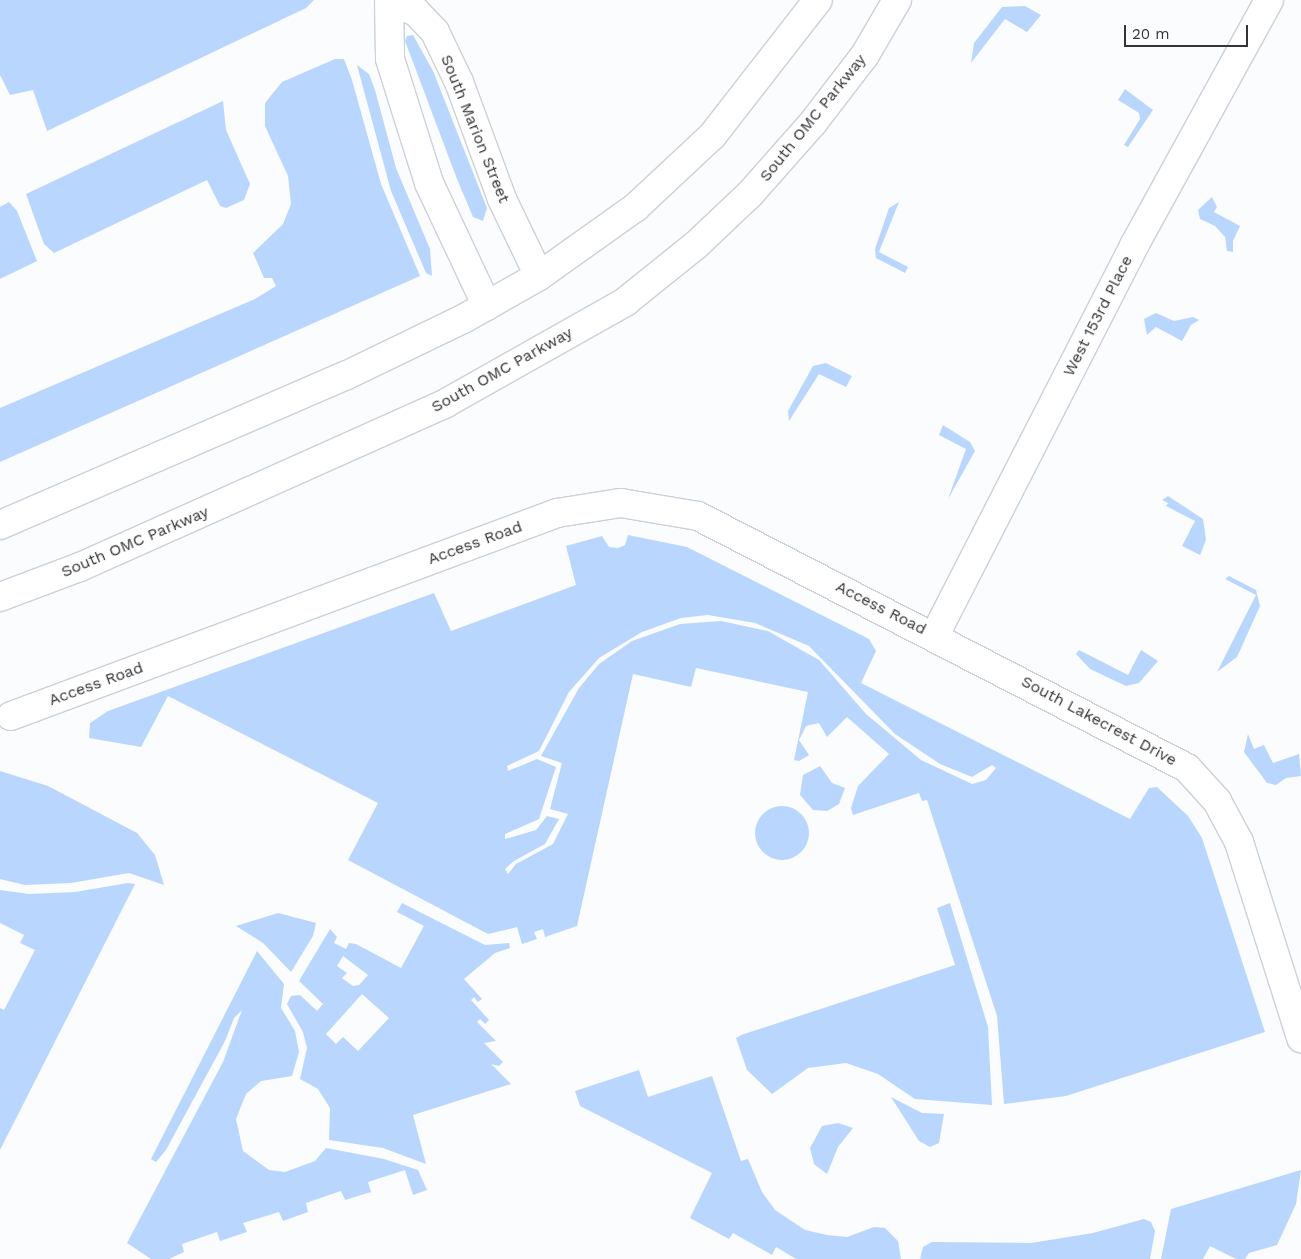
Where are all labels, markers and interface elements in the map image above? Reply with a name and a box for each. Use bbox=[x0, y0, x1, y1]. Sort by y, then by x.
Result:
scale bar bbox=[1126, 15, 1250, 47]
text: 20 m bbox=[1132, 25, 1170, 43]
street label: South OMC Parkway bbox=[756, 50, 870, 186]
street label: South Marion Street bbox=[436, 52, 514, 206]
street label: West 153rd Place bbox=[1059, 252, 1137, 380]
street label: South OMC Parkway bbox=[428, 323, 576, 417]
street label: South OMC Parkway bbox=[58, 502, 212, 582]
street label: Access Road bbox=[425, 517, 525, 569]
street label: Access Road bbox=[833, 577, 929, 639]
street label: Access Road bbox=[46, 658, 146, 710]
street label: South Lakecrest Drive bbox=[1018, 672, 1180, 770]

